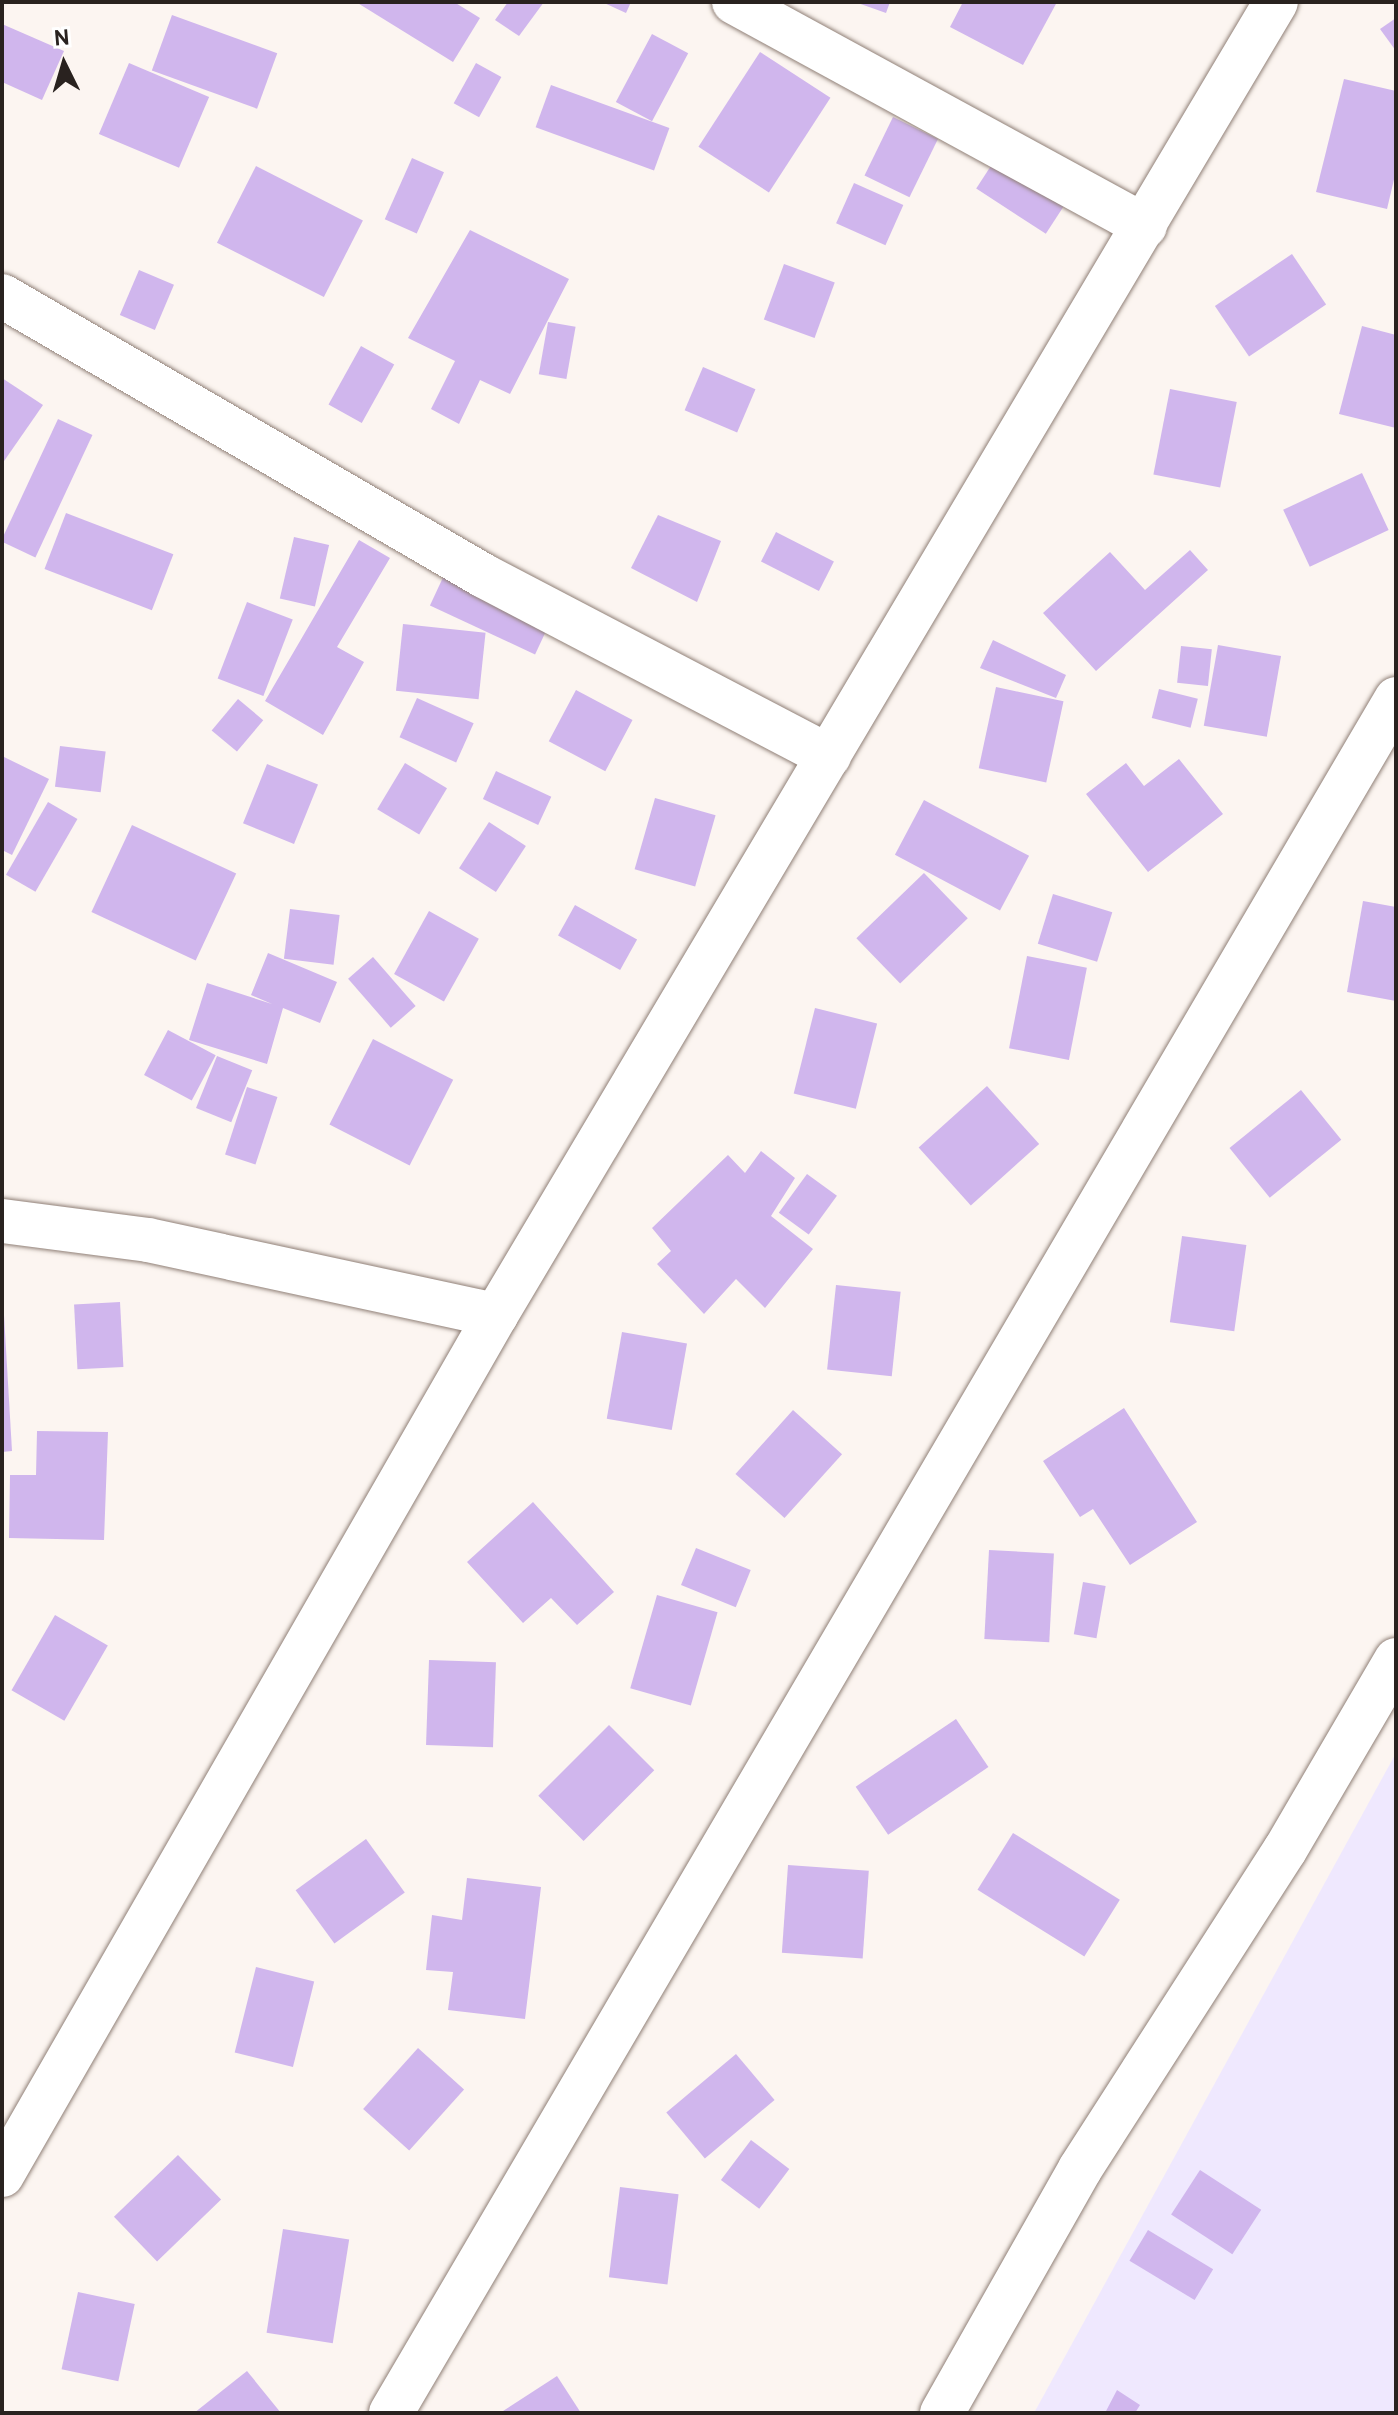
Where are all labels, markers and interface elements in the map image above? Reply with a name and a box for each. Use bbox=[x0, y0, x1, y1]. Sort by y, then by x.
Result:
north arrow bbox=[24, 24, 104, 104]
text: N bbox=[53, 25, 71, 54]

